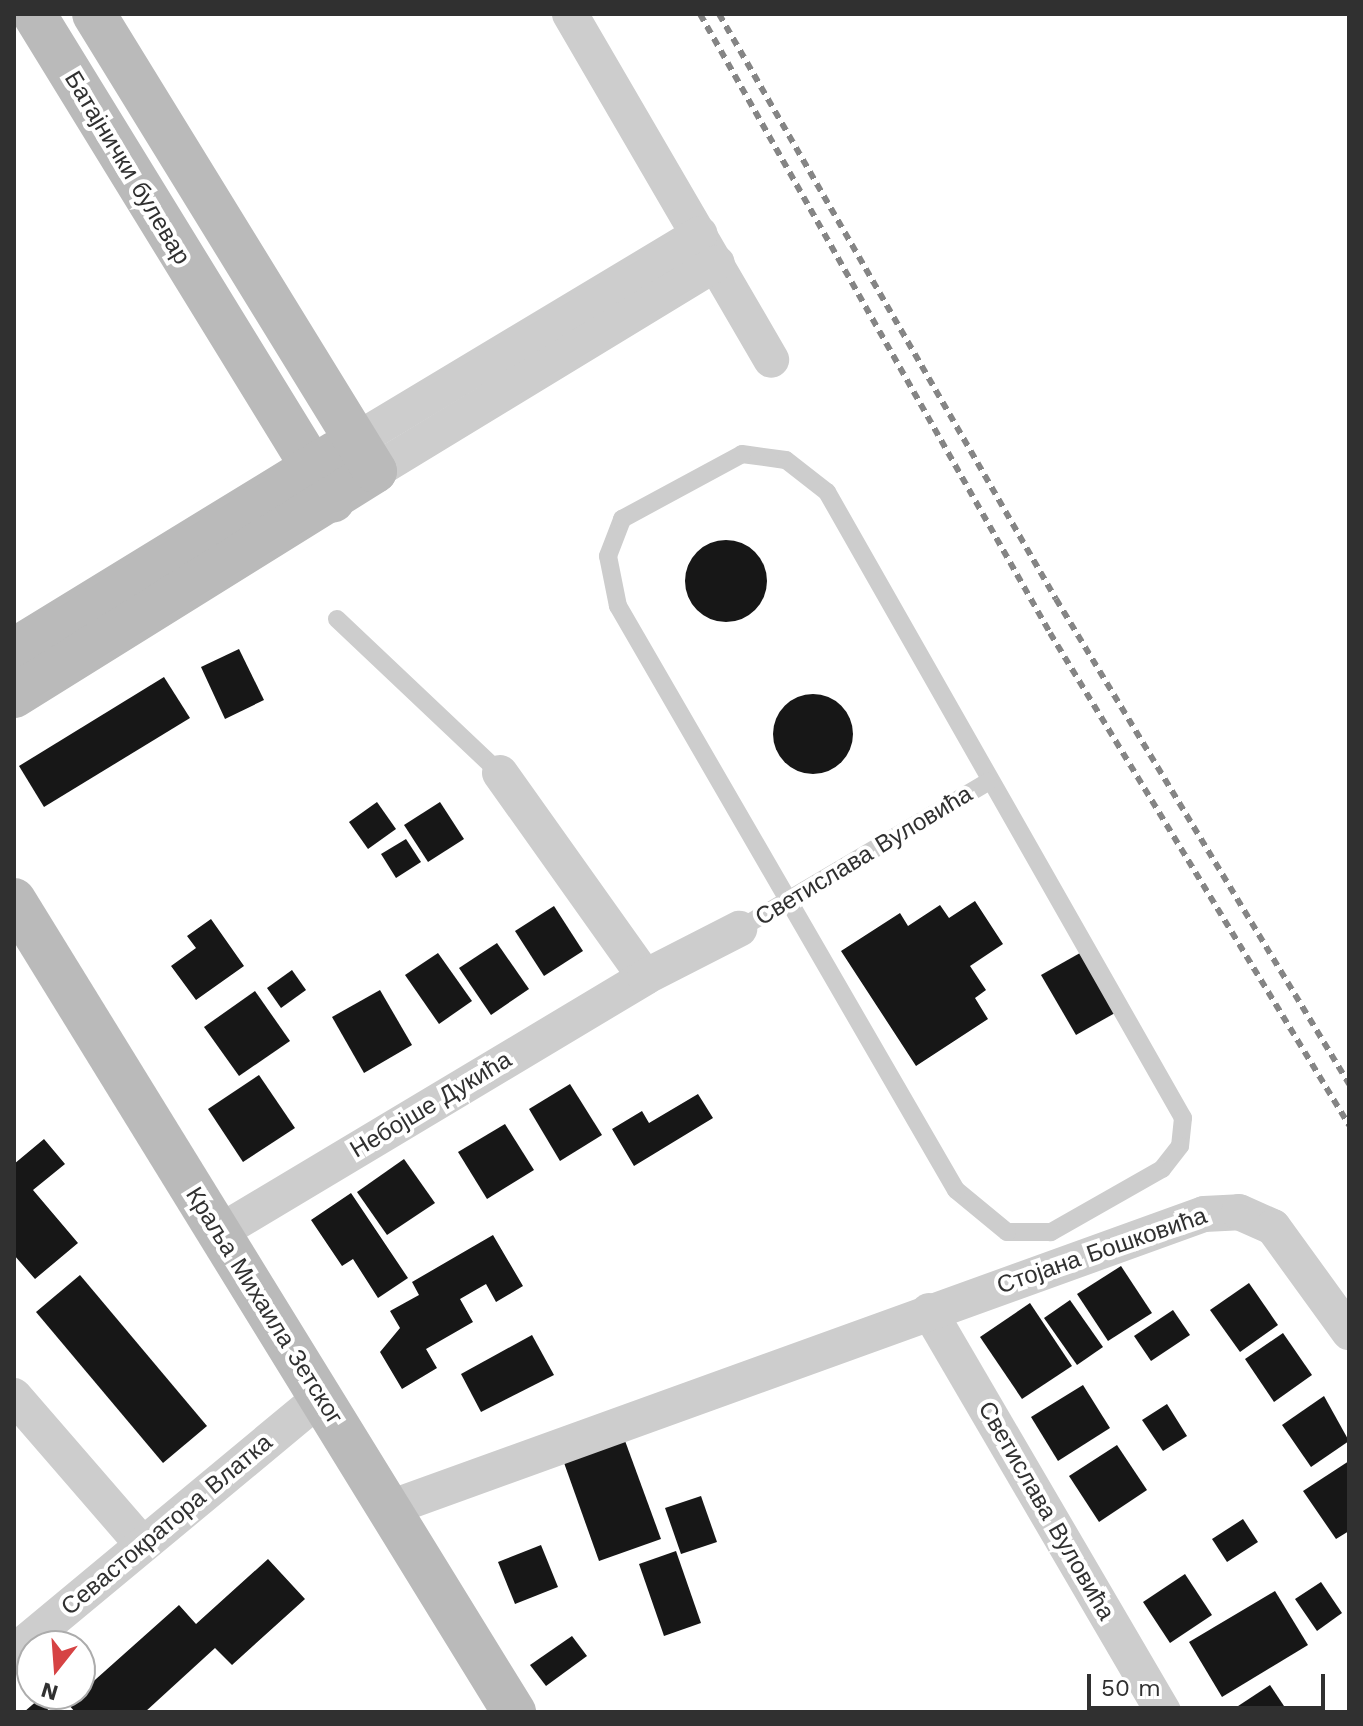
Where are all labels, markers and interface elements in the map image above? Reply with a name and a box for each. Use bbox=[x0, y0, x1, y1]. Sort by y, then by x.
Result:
street label: Батајнички булевар bbox=[58, 66, 196, 270]
street label: Светислава Вуловића bbox=[750, 780, 978, 932]
street label: Небојше Дукића bbox=[345, 1046, 517, 1164]
street label: Краља Михаила Зетског bbox=[179, 1182, 349, 1430]
street label: Стојана Бошковића bbox=[993, 1202, 1211, 1300]
street label: Светислава Вуловића bbox=[972, 1396, 1120, 1626]
street label: Севастократора Влатка bbox=[56, 1428, 278, 1622]
north arrow bbox=[16, 1630, 96, 1710]
scale bar bbox=[1091, 1658, 1329, 1708]
text: 50 m bbox=[1101, 1674, 1161, 1702]
text: N bbox=[38, 1677, 61, 1706]

